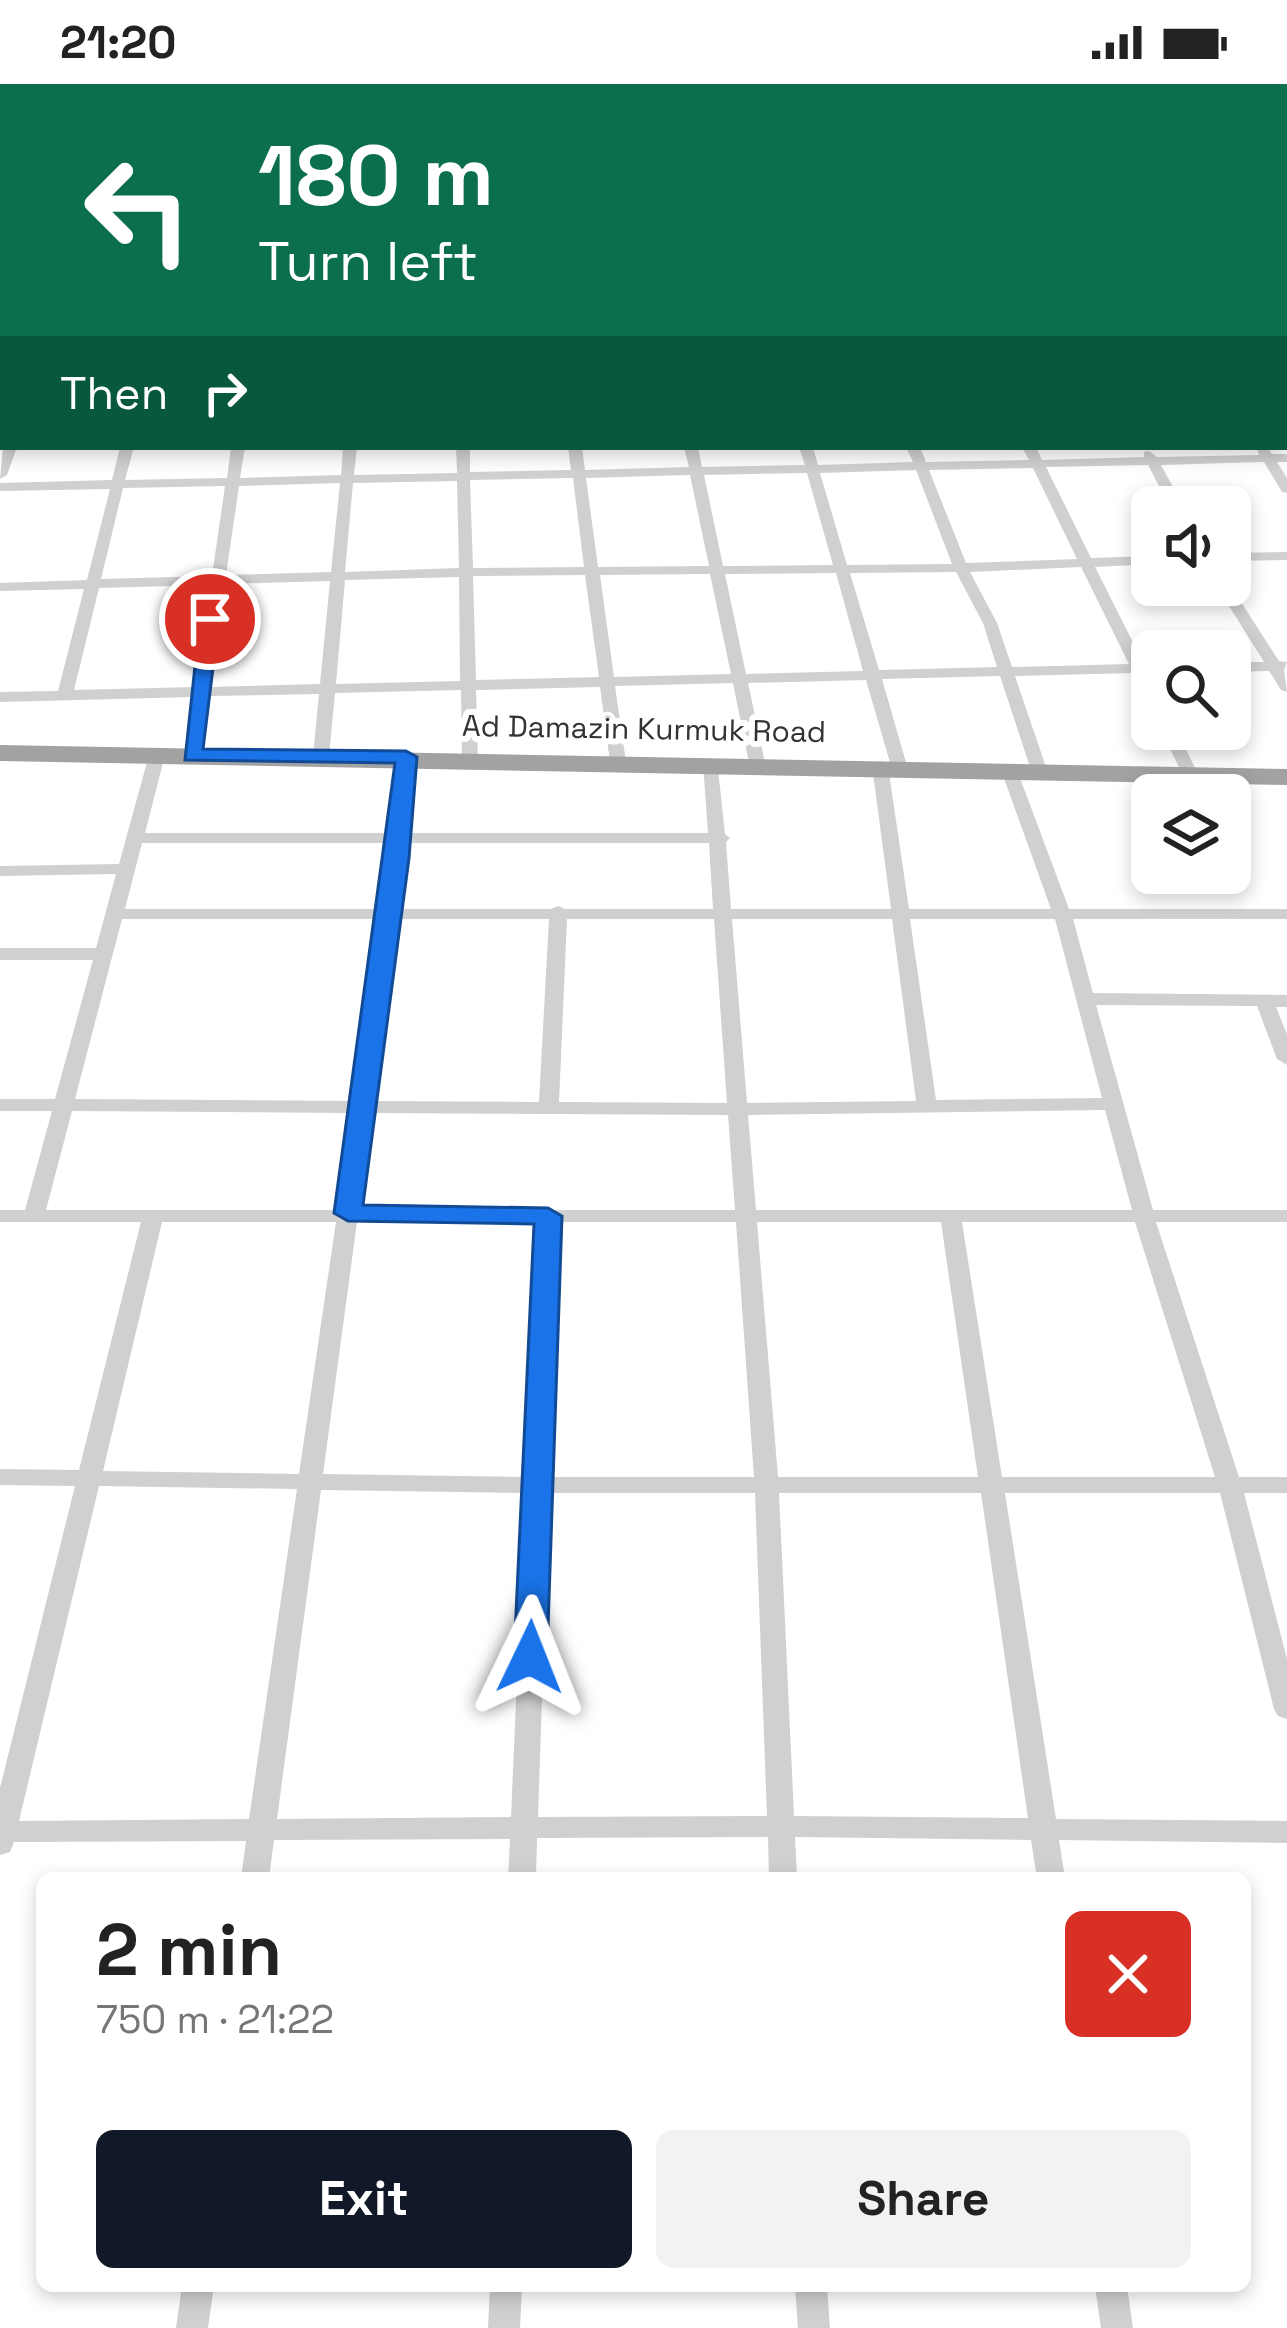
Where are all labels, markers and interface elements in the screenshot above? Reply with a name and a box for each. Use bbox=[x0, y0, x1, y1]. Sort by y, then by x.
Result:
text: 21:20 bbox=[60, 14, 176, 71]
text: 180 m bbox=[258, 122, 494, 230]
icon: left bbox=[60, 132, 216, 288]
text: Turn left bbox=[258, 227, 478, 296]
icon: right bbox=[192, 360, 258, 426]
text: Then bbox=[60, 365, 168, 422]
map controls bbox=[1131, 486, 1251, 894]
button: sound bbox=[1131, 486, 1251, 606]
pin bbox=[159, 568, 261, 670]
icon: arrive bbox=[177, 586, 243, 652]
button: search bbox=[1131, 630, 1251, 750]
street label: Ad Damazin Kurmuk Road bbox=[462, 706, 826, 751]
button: layers bbox=[1131, 774, 1251, 894]
position arrow bbox=[467, 1594, 593, 1720]
text: 2 min bbox=[96, 1904, 282, 1996]
button: close bbox=[1065, 1911, 1191, 2037]
text: 750 m · 21:22 bbox=[96, 1995, 334, 2044]
button: Exit bbox=[96, 2130, 632, 2268]
button: Share bbox=[656, 2130, 1191, 2268]

